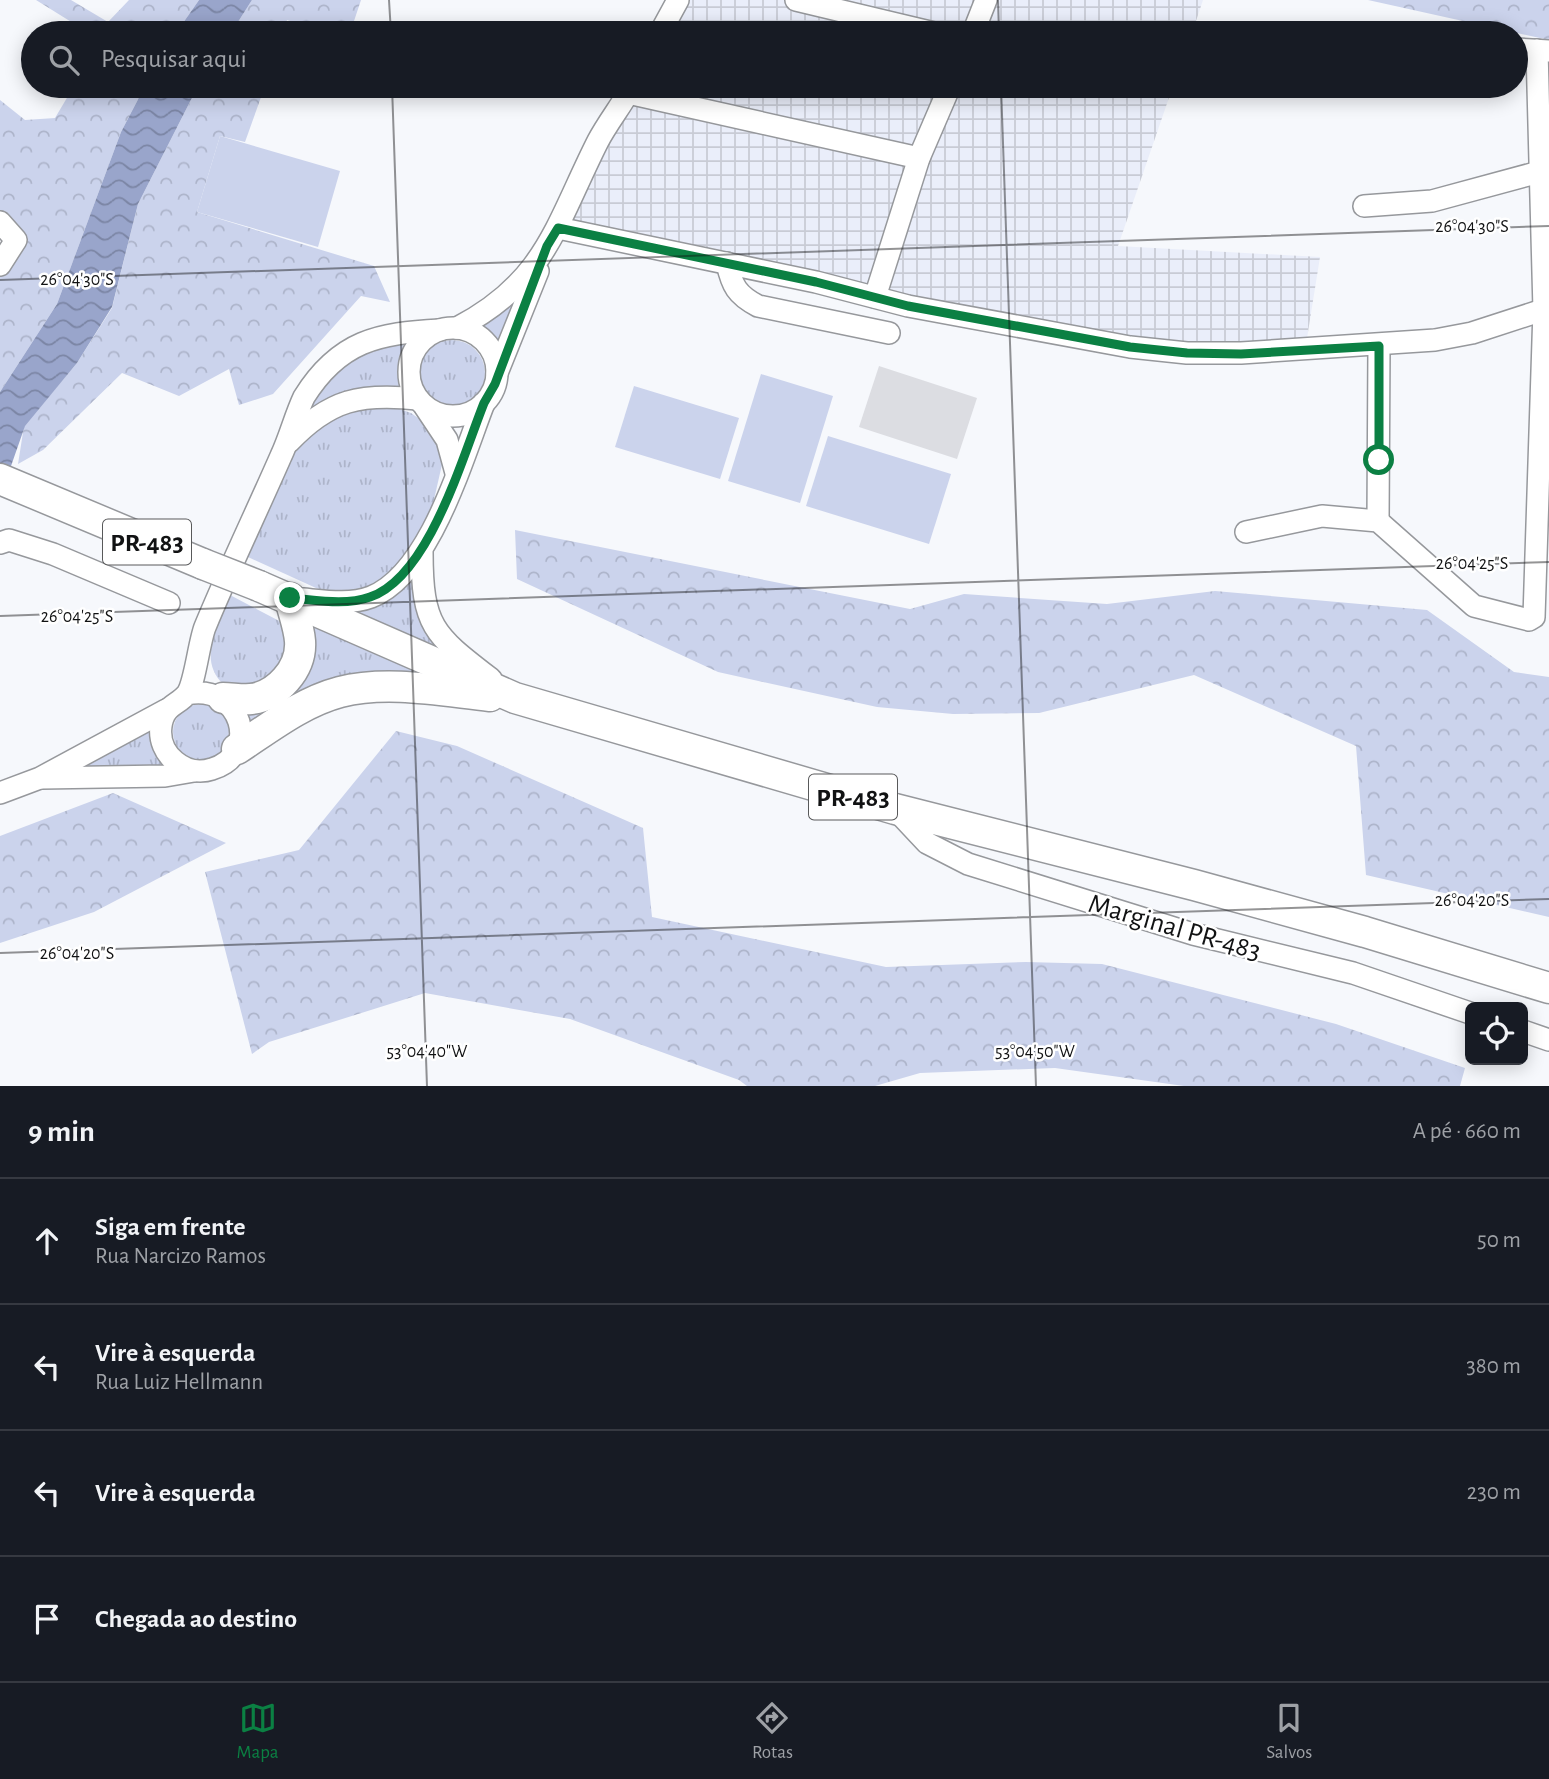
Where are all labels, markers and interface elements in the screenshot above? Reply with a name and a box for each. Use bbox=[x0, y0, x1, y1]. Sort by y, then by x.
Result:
search box bbox=[21, 21, 1528, 98]
icon: search bbox=[45, 41, 83, 79]
text: Pesquisar aqui bbox=[101, 46, 247, 72]
text: 26°04'30"S bbox=[1435, 218, 1509, 236]
text: 26°04'30"S bbox=[40, 271, 114, 289]
route start bbox=[1363, 444, 1394, 475]
road number: PR-483 bbox=[103, 520, 191, 564]
text: 26°04'25"S bbox=[1436, 555, 1508, 573]
route end bbox=[274, 582, 305, 613]
text: 26°04'25"S bbox=[41, 608, 113, 626]
road number: PR-483 bbox=[809, 775, 897, 820]
street label: Marginal PR-483 bbox=[1085, 890, 1264, 966]
text: 26°04'20"S bbox=[1435, 892, 1509, 910]
text: 26°04'20"S bbox=[40, 945, 114, 963]
map controls bbox=[1465, 1002, 1528, 1065]
button: locate bbox=[1465, 1002, 1528, 1065]
text: 53°04'40"W bbox=[387, 1043, 467, 1061]
text: 53°04'50"W bbox=[995, 1043, 1075, 1061]
text: 9 min bbox=[28, 1117, 95, 1147]
text: A pé · 660 m bbox=[1413, 1120, 1521, 1143]
text: Siga em frente bbox=[95, 1214, 246, 1240]
icon: ahead bbox=[28, 1222, 66, 1260]
text: 50 m bbox=[1477, 1229, 1521, 1252]
text: Rua Narcizo Ramos bbox=[95, 1245, 266, 1268]
text: Vire à esquerda bbox=[95, 1340, 256, 1366]
icon: left bbox=[28, 1348, 66, 1386]
text: 380 m bbox=[1466, 1355, 1521, 1378]
text: Rua Luiz Hellmann bbox=[95, 1371, 263, 1394]
icon: left bbox=[28, 1474, 66, 1512]
text: Vire à esquerda bbox=[95, 1480, 256, 1506]
text: 230 m bbox=[1467, 1481, 1521, 1504]
icon: arrive bbox=[28, 1600, 66, 1638]
text: Chegada ao destino bbox=[95, 1606, 297, 1632]
tab: Mapa bbox=[237, 1699, 279, 1764]
tab: Rotas bbox=[752, 1699, 793, 1764]
tab: Salvos bbox=[1266, 1699, 1312, 1764]

